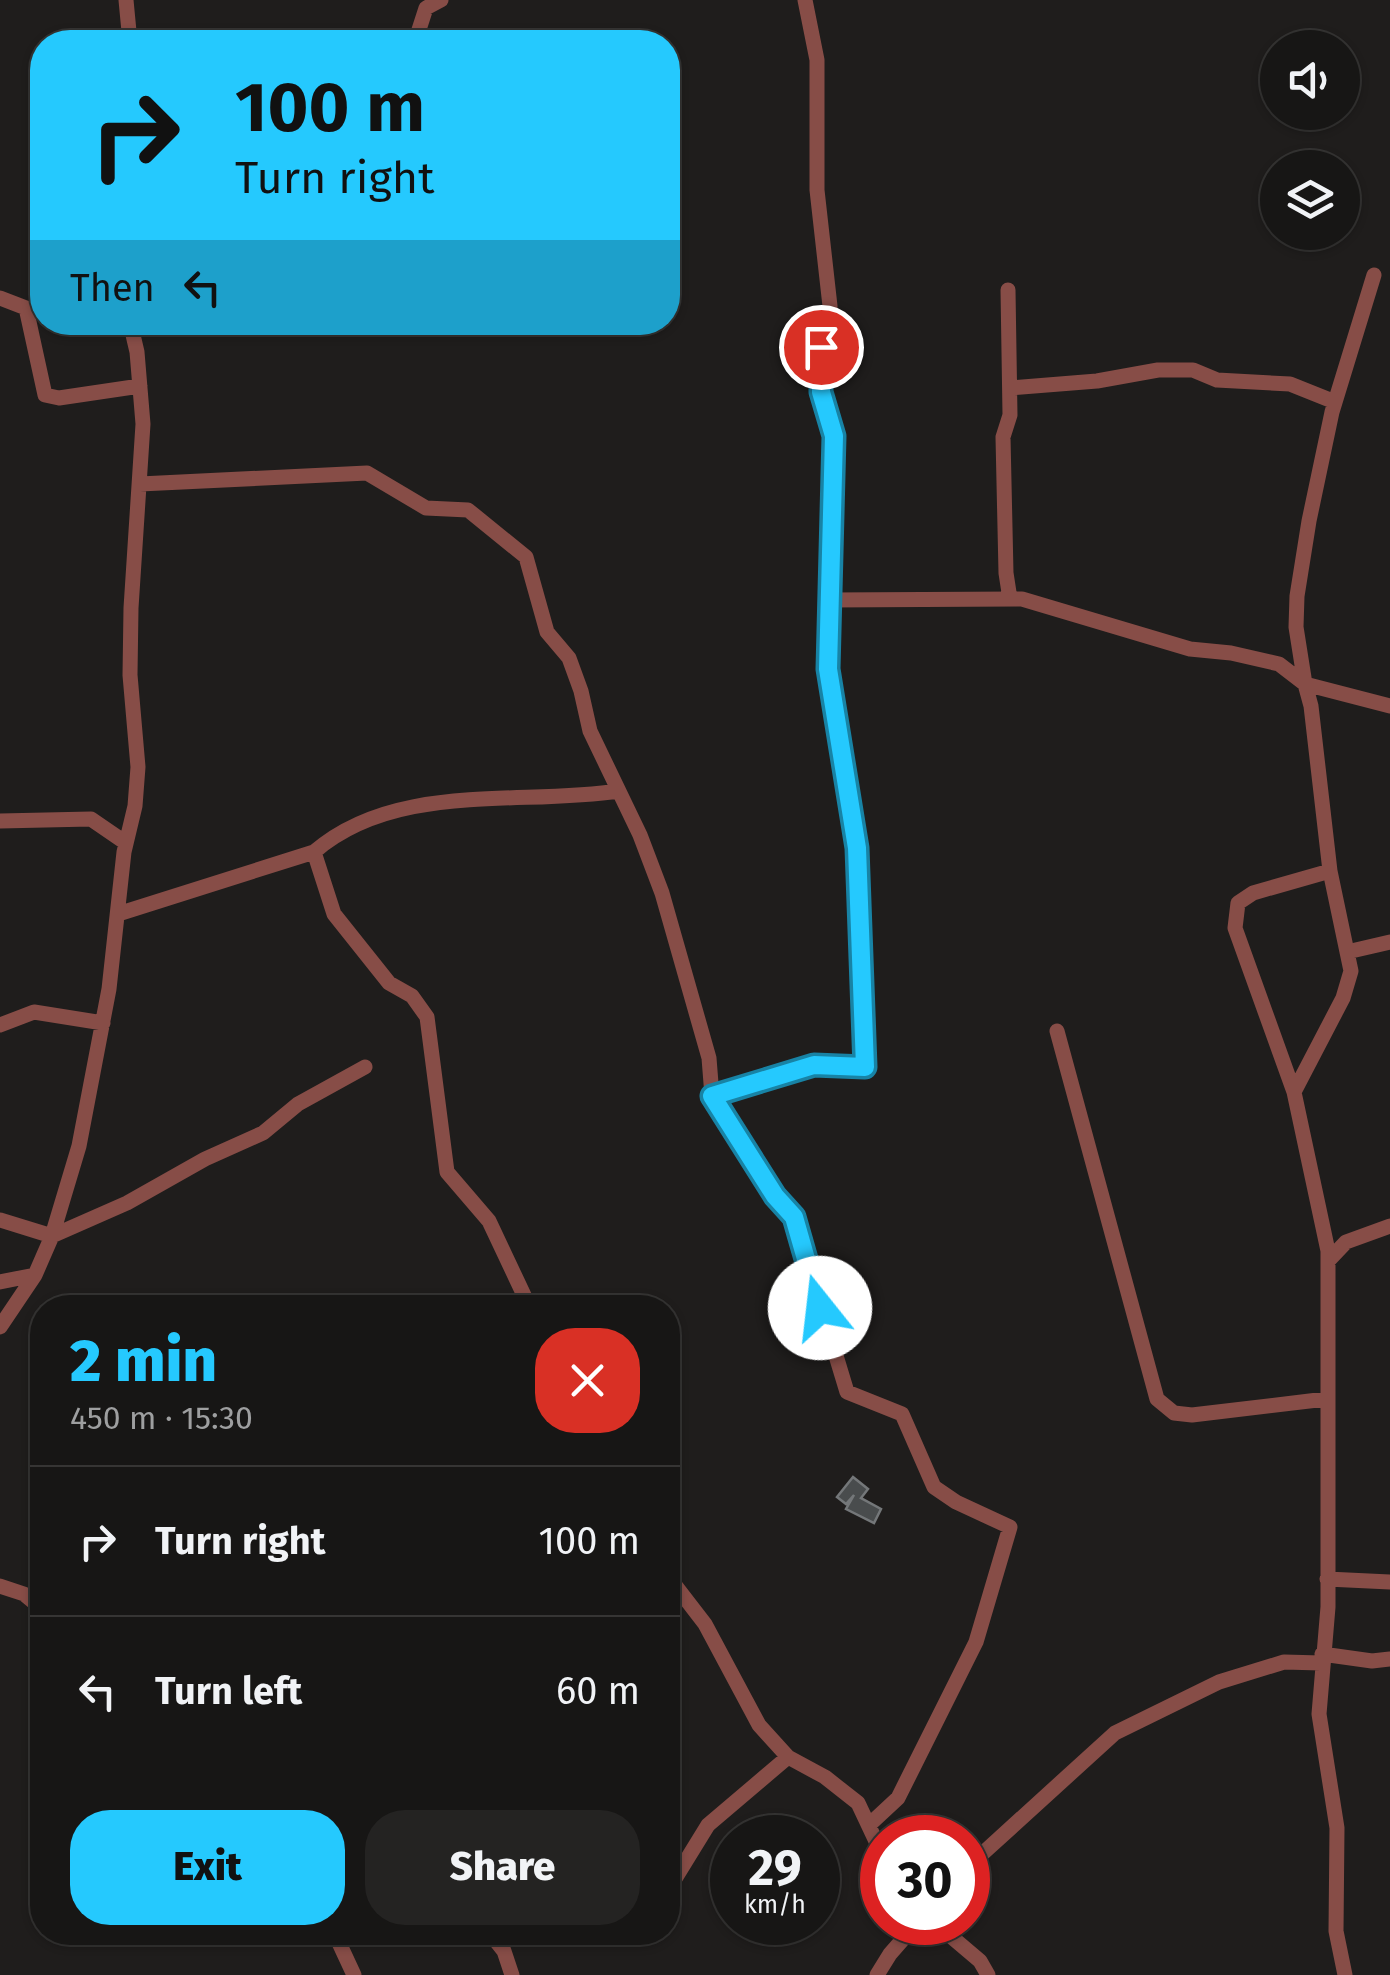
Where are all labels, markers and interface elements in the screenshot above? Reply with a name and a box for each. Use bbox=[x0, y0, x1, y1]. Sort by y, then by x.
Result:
map controls bbox=[1260, 30, 1360, 250]
button: sound bbox=[1260, 30, 1360, 130]
text: 100 m bbox=[235, 66, 425, 150]
icon: right bbox=[70, 70, 200, 200]
button: layers bbox=[1260, 150, 1360, 250]
text: Turn right bbox=[235, 151, 434, 205]
icon: left bbox=[175, 260, 230, 315]
text: Then bbox=[70, 265, 155, 311]
pin bbox=[779, 305, 864, 390]
icon: arrive bbox=[794, 320, 849, 375]
position arrow bbox=[768, 1256, 872, 1360]
text: 2 min bbox=[70, 1325, 217, 1397]
button: close bbox=[535, 1328, 640, 1433]
text: 450 m · 15:30 bbox=[70, 1399, 253, 1437]
icon: right bbox=[70, 1514, 125, 1569]
text: Turn right bbox=[155, 1518, 325, 1564]
text: 100 m bbox=[539, 1518, 640, 1564]
icon: left bbox=[70, 1664, 125, 1719]
text: Turn left bbox=[155, 1668, 302, 1714]
text: 60 m bbox=[556, 1668, 640, 1714]
button: Exit bbox=[70, 1810, 345, 1925]
button: Share bbox=[365, 1810, 640, 1925]
speed limit sign: 30 bbox=[860, 1815, 990, 1945]
text: 29 bbox=[748, 1838, 802, 1898]
text: km/h bbox=[744, 1890, 806, 1920]

